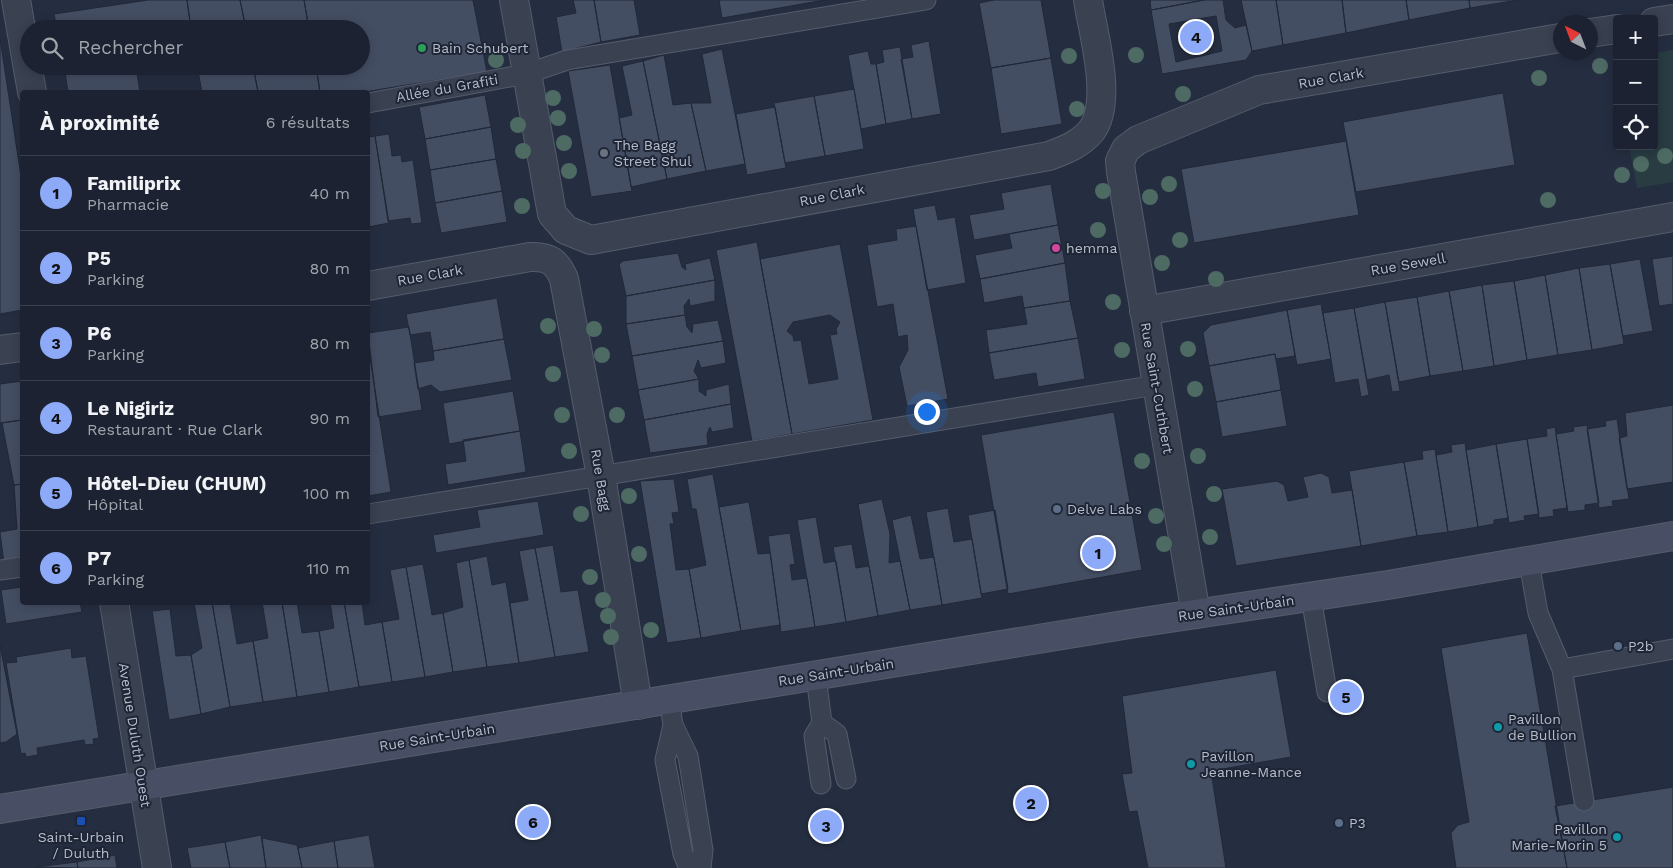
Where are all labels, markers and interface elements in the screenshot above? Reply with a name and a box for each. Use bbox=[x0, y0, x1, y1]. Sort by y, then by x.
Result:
north arrow bbox=[1553, 15, 1598, 60]
map controls bbox=[1613, 15, 1658, 150]
button: + bbox=[1613, 15, 1658, 60]
pin: 4 bbox=[1180, 18, 1212, 56]
search box bbox=[20, 20, 370, 75]
icon: search bbox=[38, 34, 66, 62]
text: Rechercher bbox=[78, 36, 183, 59]
place label: Bain Schubert bbox=[432, 40, 528, 56]
marker: Bain Schubert bbox=[416, 42, 428, 54]
button: − bbox=[1613, 60, 1658, 105]
street label: Rue Clark bbox=[1297, 64, 1365, 92]
street label: Allée du Grafiti bbox=[395, 71, 499, 105]
button: locate bbox=[1613, 105, 1658, 150]
text: À proximité bbox=[40, 110, 160, 135]
text: 6 résultats bbox=[266, 113, 350, 132]
place label: The Bagg Street Shul bbox=[614, 137, 692, 169]
marker: The Bagg Street Shul bbox=[598, 147, 610, 159]
text: Familiprix bbox=[87, 172, 181, 195]
street label: Rue Clark bbox=[798, 181, 866, 209]
text: 1 bbox=[53, 184, 59, 203]
text: 40 m bbox=[310, 184, 350, 203]
text: Pharmacie bbox=[87, 195, 169, 214]
place label: hemma bbox=[1066, 240, 1117, 256]
marker: hemma bbox=[1050, 242, 1062, 254]
text: P5 bbox=[87, 247, 111, 270]
street label: Rue Sewell bbox=[1369, 249, 1447, 278]
text: 2 bbox=[51, 259, 61, 278]
text: 80 m bbox=[309, 259, 350, 278]
street label: Rue Clark bbox=[396, 261, 464, 289]
text: Parking bbox=[87, 270, 144, 289]
street label: Rue Saint-Cuthbert bbox=[1138, 321, 1176, 455]
text: P6 bbox=[87, 322, 111, 345]
text: 3 bbox=[51, 334, 61, 353]
text: 80 m bbox=[309, 334, 350, 353]
text: Parking bbox=[87, 345, 144, 364]
text: Le Nigiriz bbox=[87, 397, 174, 420]
your location bbox=[914, 399, 940, 425]
text: 4 bbox=[51, 409, 61, 428]
text: 90 m bbox=[309, 409, 350, 428]
text: Restaurant · Rue Clark bbox=[87, 420, 263, 439]
street label: Rue Bagg bbox=[588, 448, 614, 513]
text: Hôtel-Dieu (CHUM) bbox=[87, 472, 267, 495]
text: 5 bbox=[51, 484, 61, 503]
text: 100 m bbox=[303, 484, 350, 503]
text: Hôpital bbox=[87, 495, 143, 514]
place label: Delve Labs bbox=[1067, 501, 1142, 517]
marker: Delve Labs bbox=[1051, 503, 1063, 515]
pin: 1 bbox=[1082, 534, 1114, 572]
text: P7 bbox=[87, 547, 111, 570]
text: 6 bbox=[51, 559, 61, 578]
text: 110 m bbox=[307, 559, 350, 578]
text: Parking bbox=[87, 570, 144, 589]
street label: Rue Saint-Urbain bbox=[1177, 592, 1295, 624]
place label: P2b bbox=[1628, 638, 1653, 654]
marker: P2b bbox=[1612, 640, 1624, 652]
street label: Rue Saint-Urbain bbox=[777, 655, 895, 689]
street label: Avenue Duluth Ouest bbox=[116, 662, 154, 808]
pin: 5 bbox=[1330, 678, 1362, 716]
place label: Pavillon de Bullion bbox=[1508, 711, 1577, 743]
street label: Rue Saint-Urbain bbox=[378, 720, 496, 754]
marker: Pavillon de Bullion bbox=[1492, 721, 1504, 733]
place label: Pavillon Jeanne-Mance bbox=[1201, 748, 1302, 780]
marker: Pavillon Jeanne-Mance bbox=[1185, 758, 1197, 770]
pin: 2 bbox=[1015, 784, 1047, 822]
pin: 6 bbox=[517, 803, 549, 841]
pin: 3 bbox=[810, 807, 842, 845]
marker: Saint-Urbain / Duluth bbox=[75, 815, 87, 827]
place label: P3 bbox=[1349, 815, 1366, 831]
marker: P3 bbox=[1333, 817, 1345, 829]
place label: Pavillon Marie-Morin 5 bbox=[1511, 821, 1607, 853]
place label: Saint-Urbain / Duluth bbox=[38, 829, 124, 861]
marker: Pavillon Marie-Morin 5 bbox=[1611, 831, 1623, 843]

